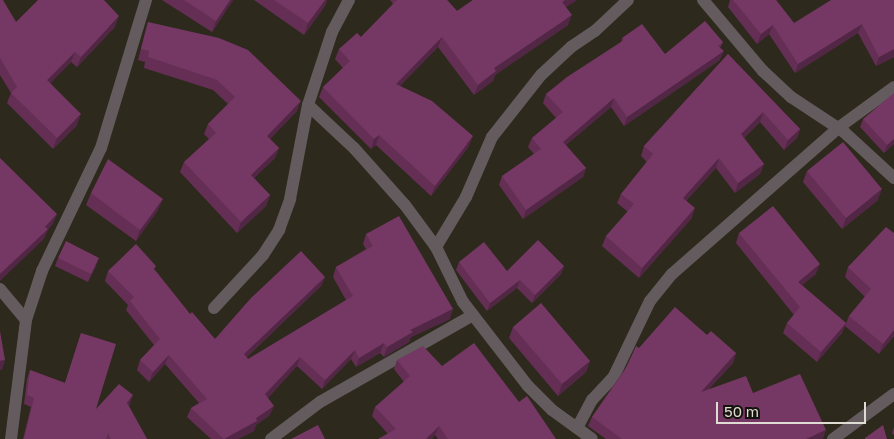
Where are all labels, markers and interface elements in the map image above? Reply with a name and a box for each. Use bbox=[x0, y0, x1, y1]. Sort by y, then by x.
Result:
scale bar bbox=[719, 392, 869, 424]
text: 50 m bbox=[724, 402, 759, 420]

